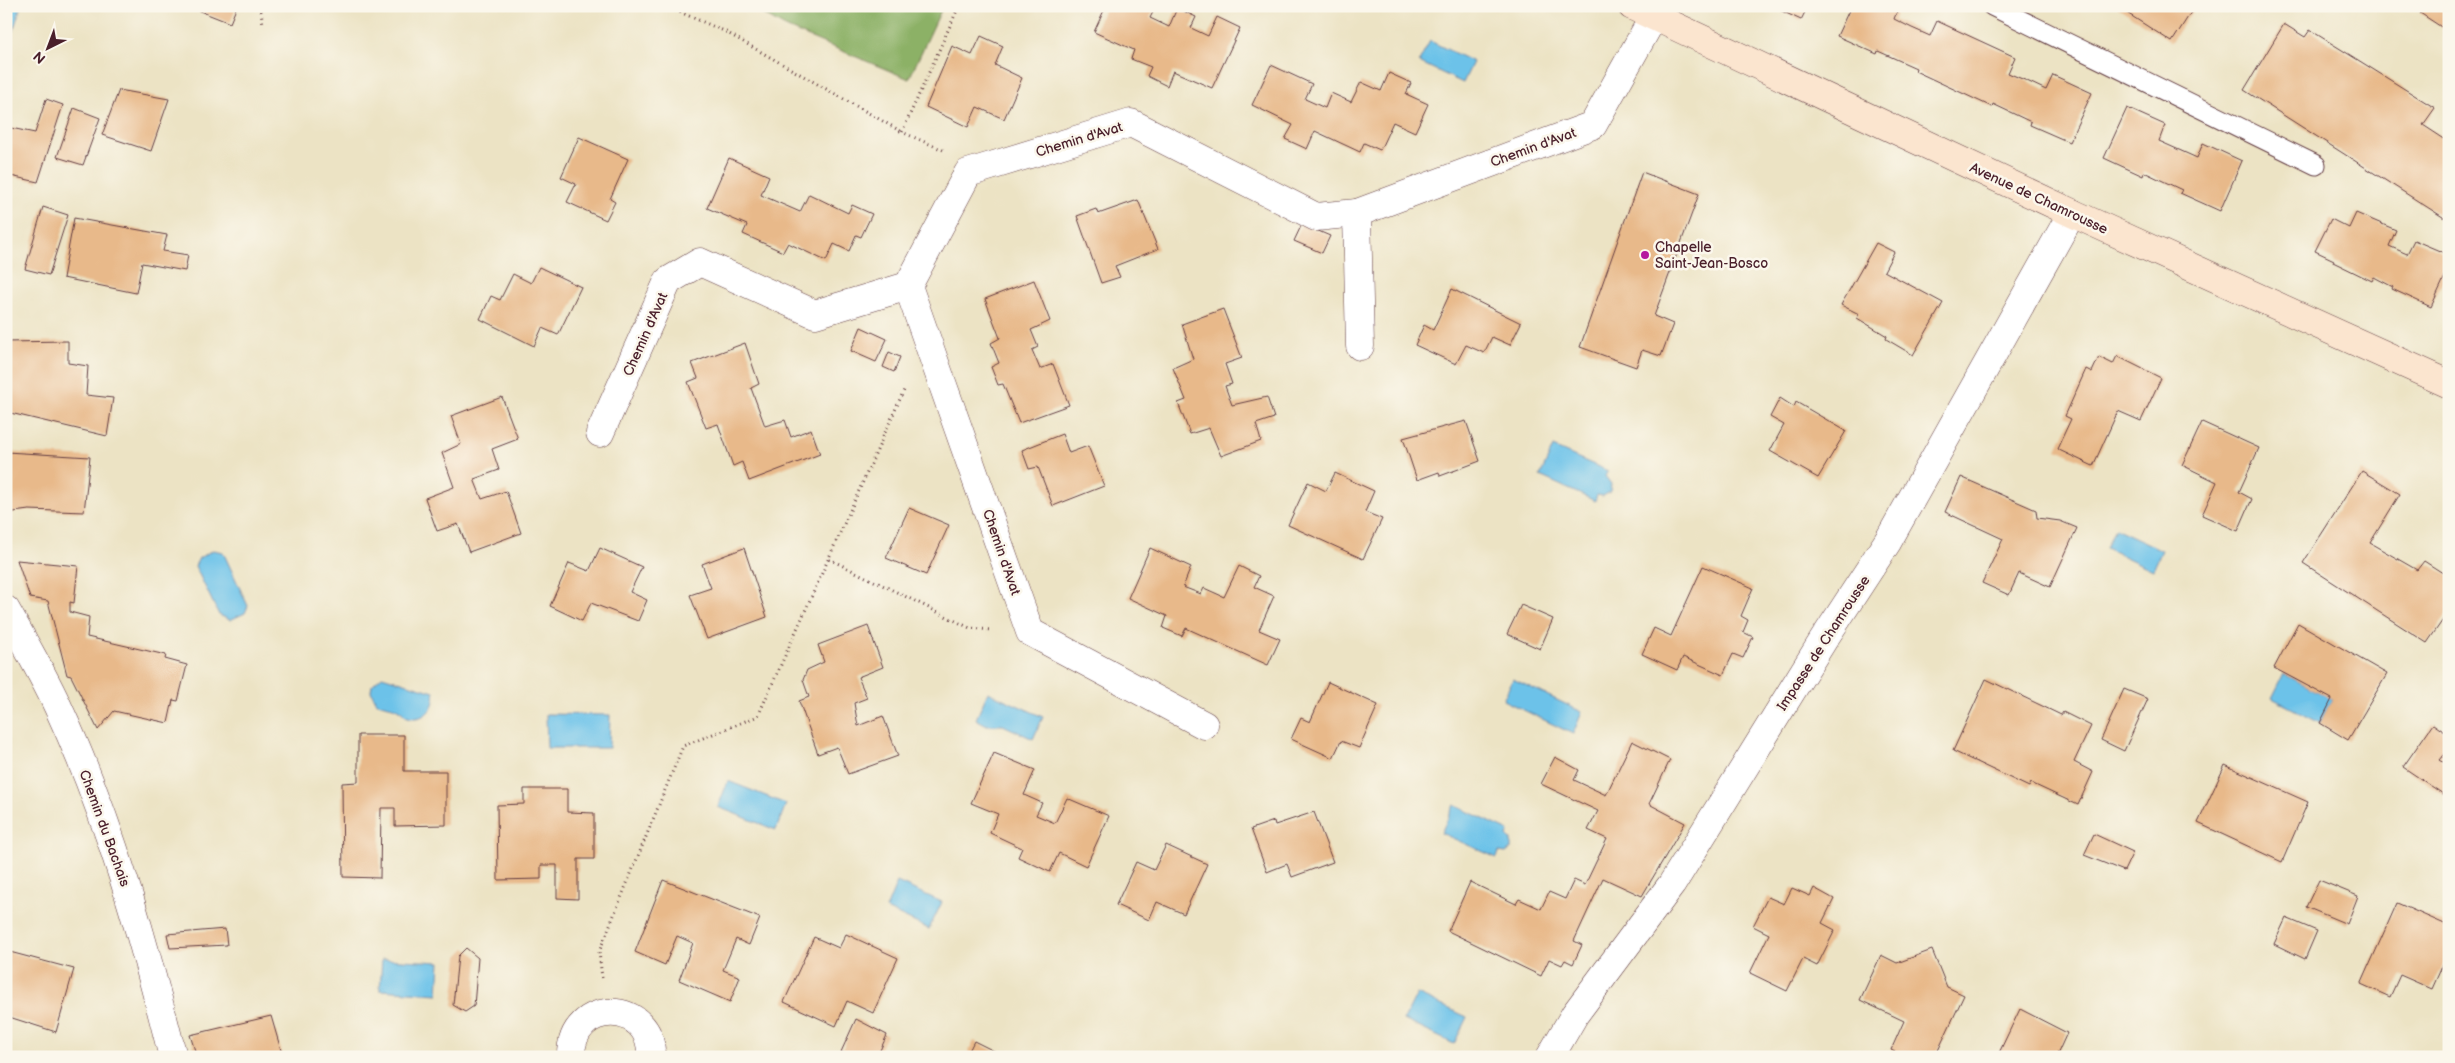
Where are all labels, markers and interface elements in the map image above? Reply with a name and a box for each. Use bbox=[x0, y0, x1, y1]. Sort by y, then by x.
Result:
north arrow bbox=[22, 22, 72, 72]
text: N bbox=[30, 47, 49, 67]
street label: Chemin d'Avat bbox=[1034, 118, 1125, 161]
street label: Chemin d'Avat bbox=[1488, 124, 1579, 171]
street label: Avenue de Chamrousse bbox=[1967, 159, 2111, 238]
place label: Chapelle Saint-Jean-Bosco bbox=[1655, 239, 1768, 272]
marker: Chapelle Saint-Jean-Bosco bbox=[1639, 249, 1651, 261]
street label: Chemin d'Avat bbox=[619, 289, 672, 379]
street label: Chemin d'Avat bbox=[979, 507, 1024, 598]
street label: Impasse de Chamrousse bbox=[1773, 572, 1874, 714]
street label: Chemin du Bachais bbox=[76, 767, 134, 889]

